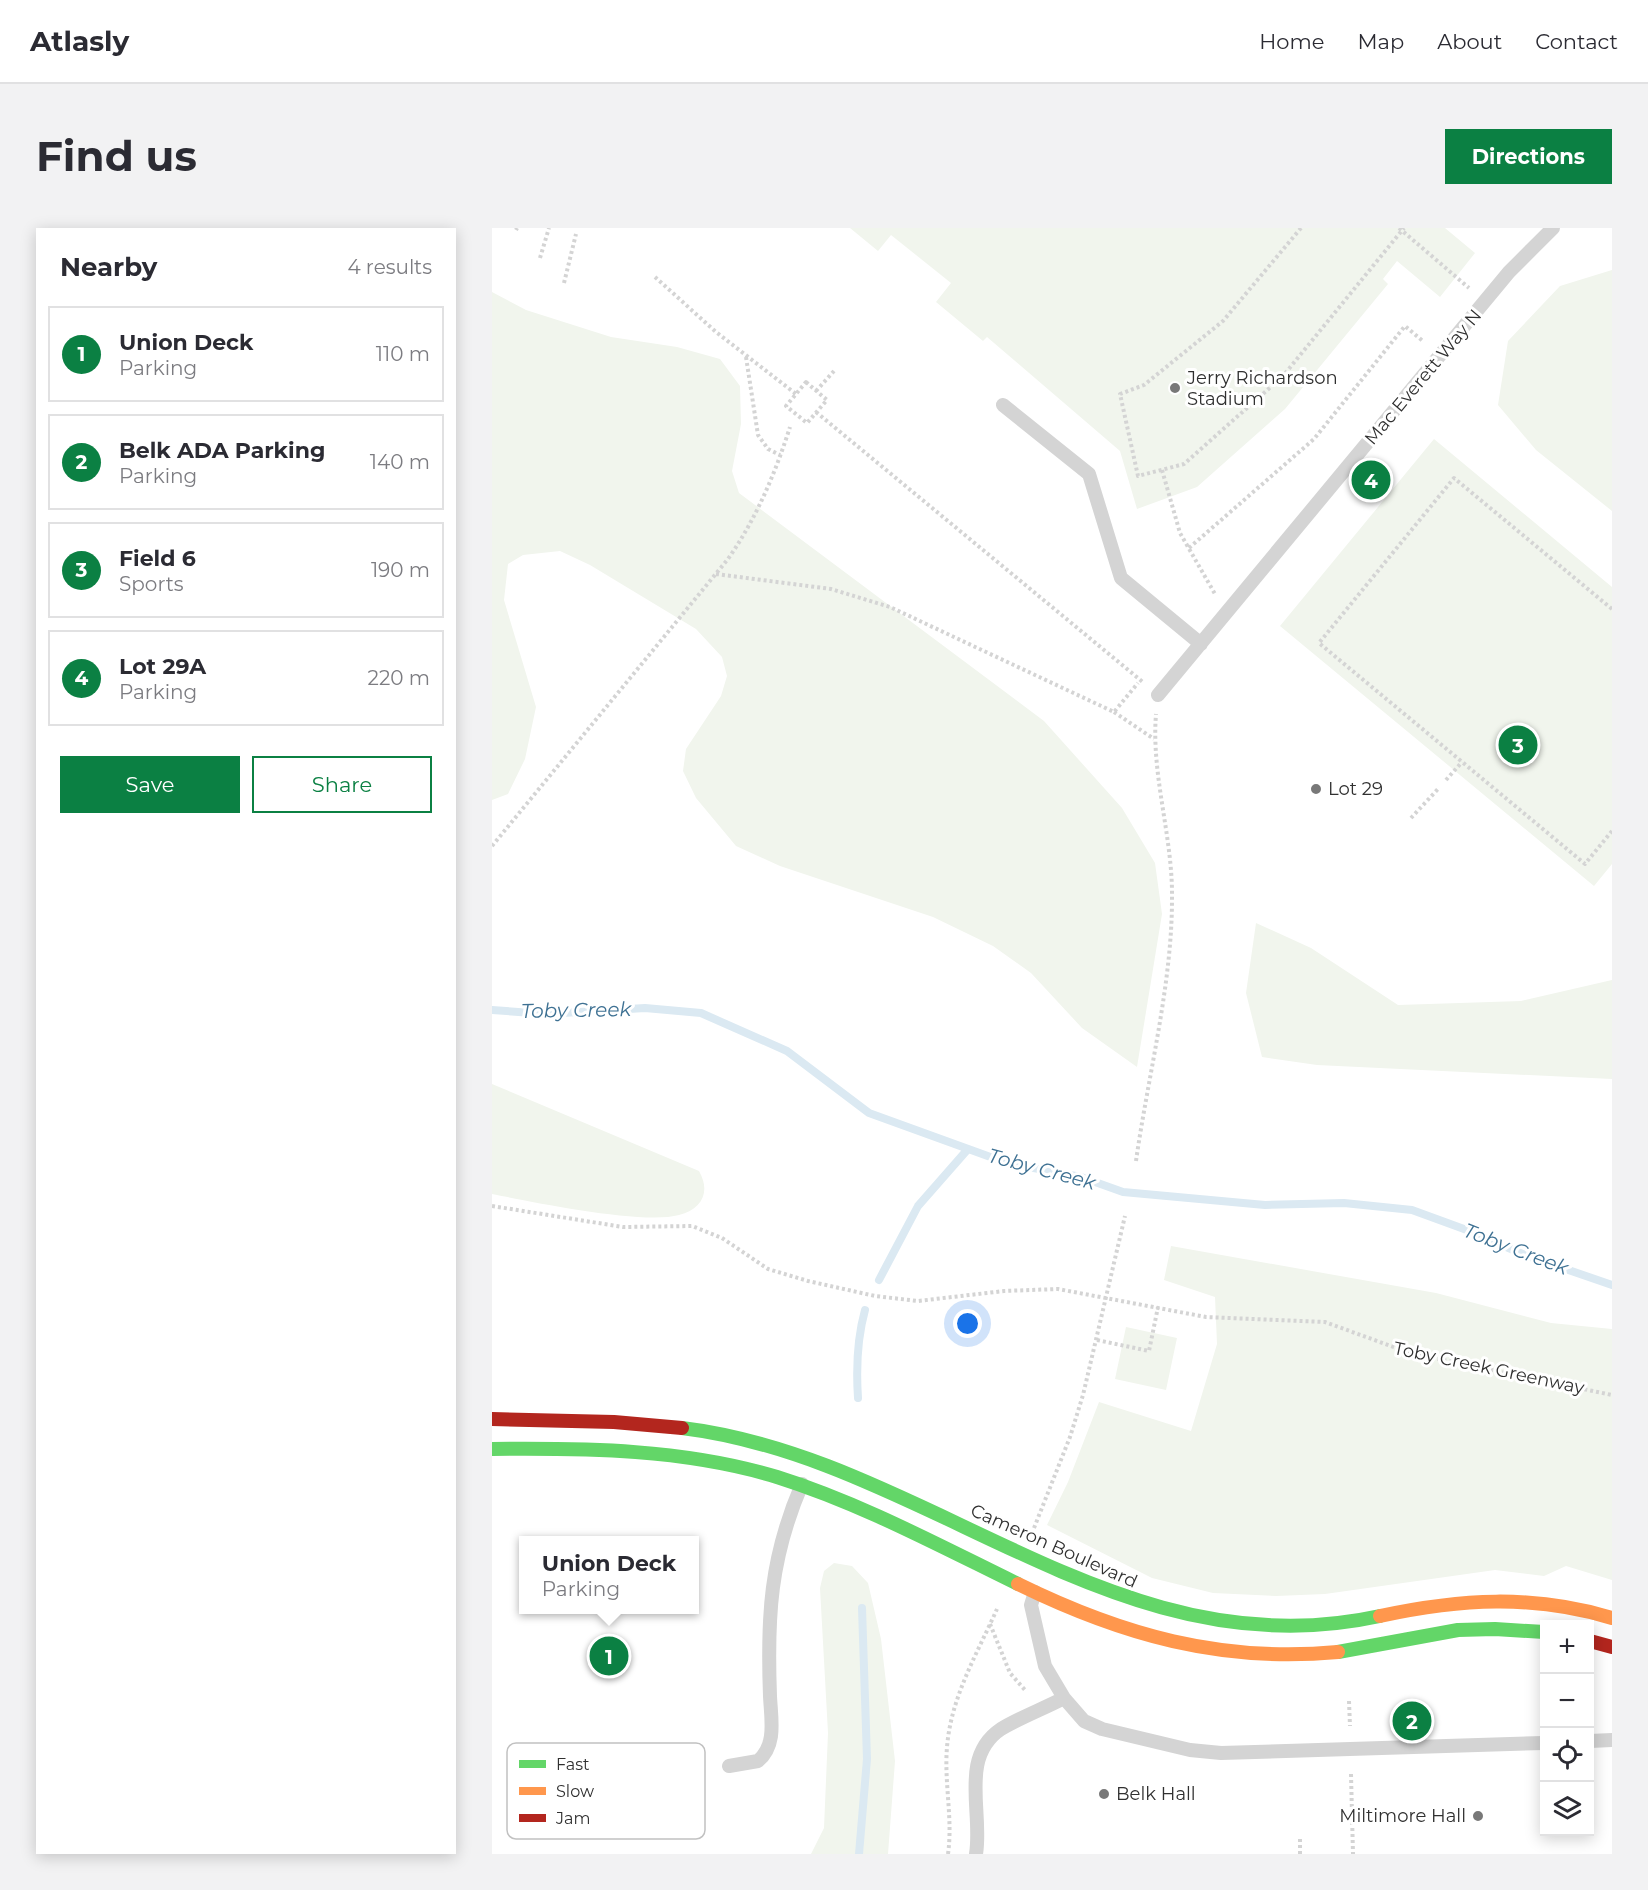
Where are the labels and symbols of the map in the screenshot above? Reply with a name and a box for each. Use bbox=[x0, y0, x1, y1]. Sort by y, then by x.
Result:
street label: Mac Everett Way N bbox=[1360, 305, 1486, 449]
place label: Jerry Richardson Stadium bbox=[1186, 367, 1338, 410]
marker: Jerry Richardson Stadium bbox=[1168, 381, 1182, 395]
pin: 4 bbox=[1352, 458, 1390, 502]
pin: 3 bbox=[1498, 722, 1538, 768]
place label: Lot 29 bbox=[1328, 778, 1383, 800]
marker: Lot 29 bbox=[1309, 782, 1323, 796]
water label: Toby Creek bbox=[521, 997, 633, 1023]
water label: Toby Creek bbox=[986, 1143, 1100, 1195]
water label: Toby Creek bbox=[1460, 1218, 1573, 1280]
your location bbox=[953, 1309, 982, 1338]
street label: Toby Creek Greenway bbox=[1392, 1337, 1586, 1399]
street label: Cameron Boulevard bbox=[967, 1499, 1141, 1593]
pin: 1 bbox=[590, 1634, 628, 1678]
pin: 2 bbox=[1392, 1698, 1432, 1744]
legend bbox=[507, 1743, 705, 1839]
text: Fast bbox=[556, 1755, 590, 1774]
text: Slow bbox=[556, 1782, 594, 1801]
place label: Belk Hall bbox=[1116, 1783, 1196, 1805]
marker: Belk Hall bbox=[1097, 1787, 1111, 1801]
place label: Miltimore Hall bbox=[1339, 1805, 1466, 1827]
text: Jam bbox=[555, 1809, 590, 1828]
marker: Miltimore Hall bbox=[1471, 1809, 1485, 1823]

